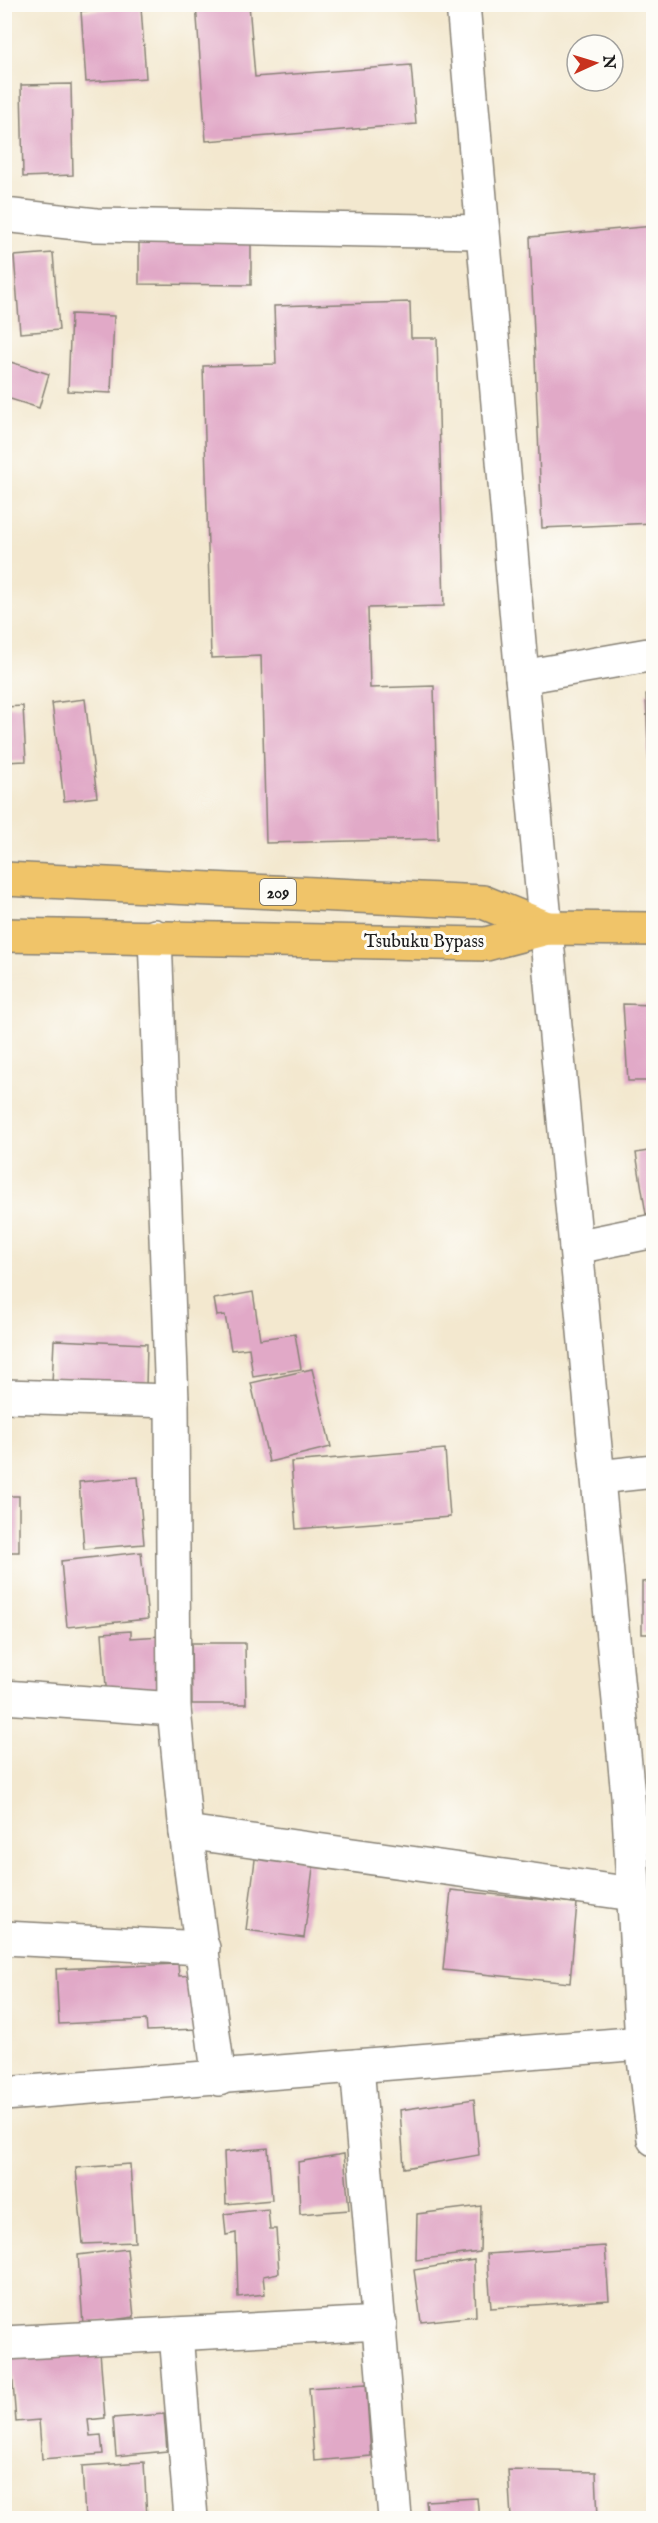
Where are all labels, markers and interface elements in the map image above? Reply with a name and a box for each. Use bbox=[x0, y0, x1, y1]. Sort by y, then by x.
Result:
north arrow bbox=[565, 33, 625, 93]
text: N bbox=[597, 53, 618, 70]
road number: 209 bbox=[260, 879, 296, 905]
street label: Tsubuku Bypass bbox=[364, 931, 484, 954]

